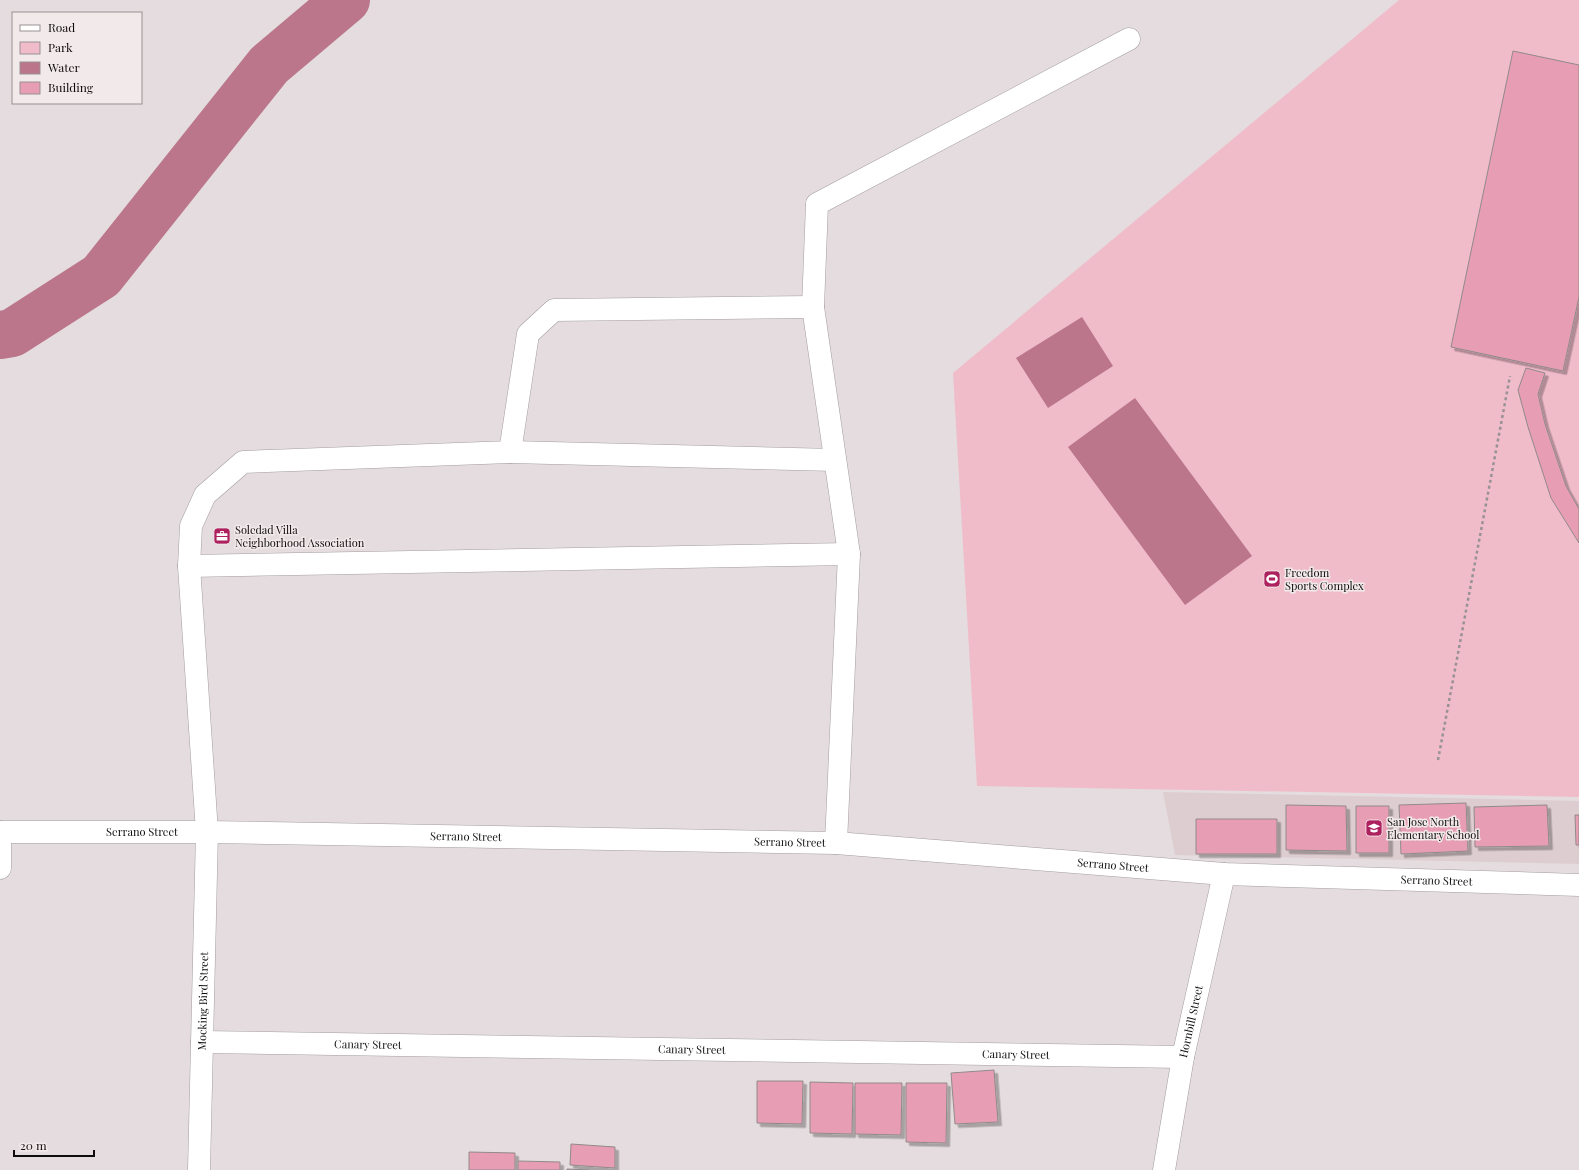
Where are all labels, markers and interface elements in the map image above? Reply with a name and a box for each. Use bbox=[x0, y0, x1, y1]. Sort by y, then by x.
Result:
legend bbox=[12, 12, 142, 104]
text: Road bbox=[48, 19, 75, 35]
text: Park bbox=[48, 39, 73, 55]
text: Water bbox=[47, 59, 81, 75]
text: Building bbox=[48, 79, 94, 95]
place label: Soledad Villa Neighborhood Association bbox=[235, 522, 365, 550]
office icon: Soledad Villa Neighborhood Association bbox=[212, 526, 232, 546]
place label: Freedom Sports Complex bbox=[1285, 565, 1364, 593]
sports icon: Freedom Sports Complex bbox=[1262, 569, 1282, 589]
place label: San Jose North Elementary School bbox=[1387, 814, 1479, 842]
school or university icon: San Jose North Elementary School bbox=[1364, 818, 1384, 838]
street label: Serrano Street bbox=[106, 824, 178, 839]
street label: Serrano Street bbox=[430, 828, 502, 844]
street label: Serrano Street bbox=[754, 834, 826, 850]
street label: Serrano Street bbox=[1077, 854, 1150, 875]
street label: Serrano Street bbox=[1400, 871, 1473, 889]
street label: Mocking Bird Street bbox=[194, 951, 211, 1051]
street label: Hornbill Street bbox=[1175, 984, 1206, 1059]
street label: Canary Street bbox=[334, 1036, 402, 1052]
street label: Canary Street bbox=[658, 1041, 726, 1057]
street label: Canary Street bbox=[982, 1046, 1050, 1062]
scale bar bbox=[14, 1132, 94, 1158]
text: 20 m bbox=[20, 1137, 47, 1153]

